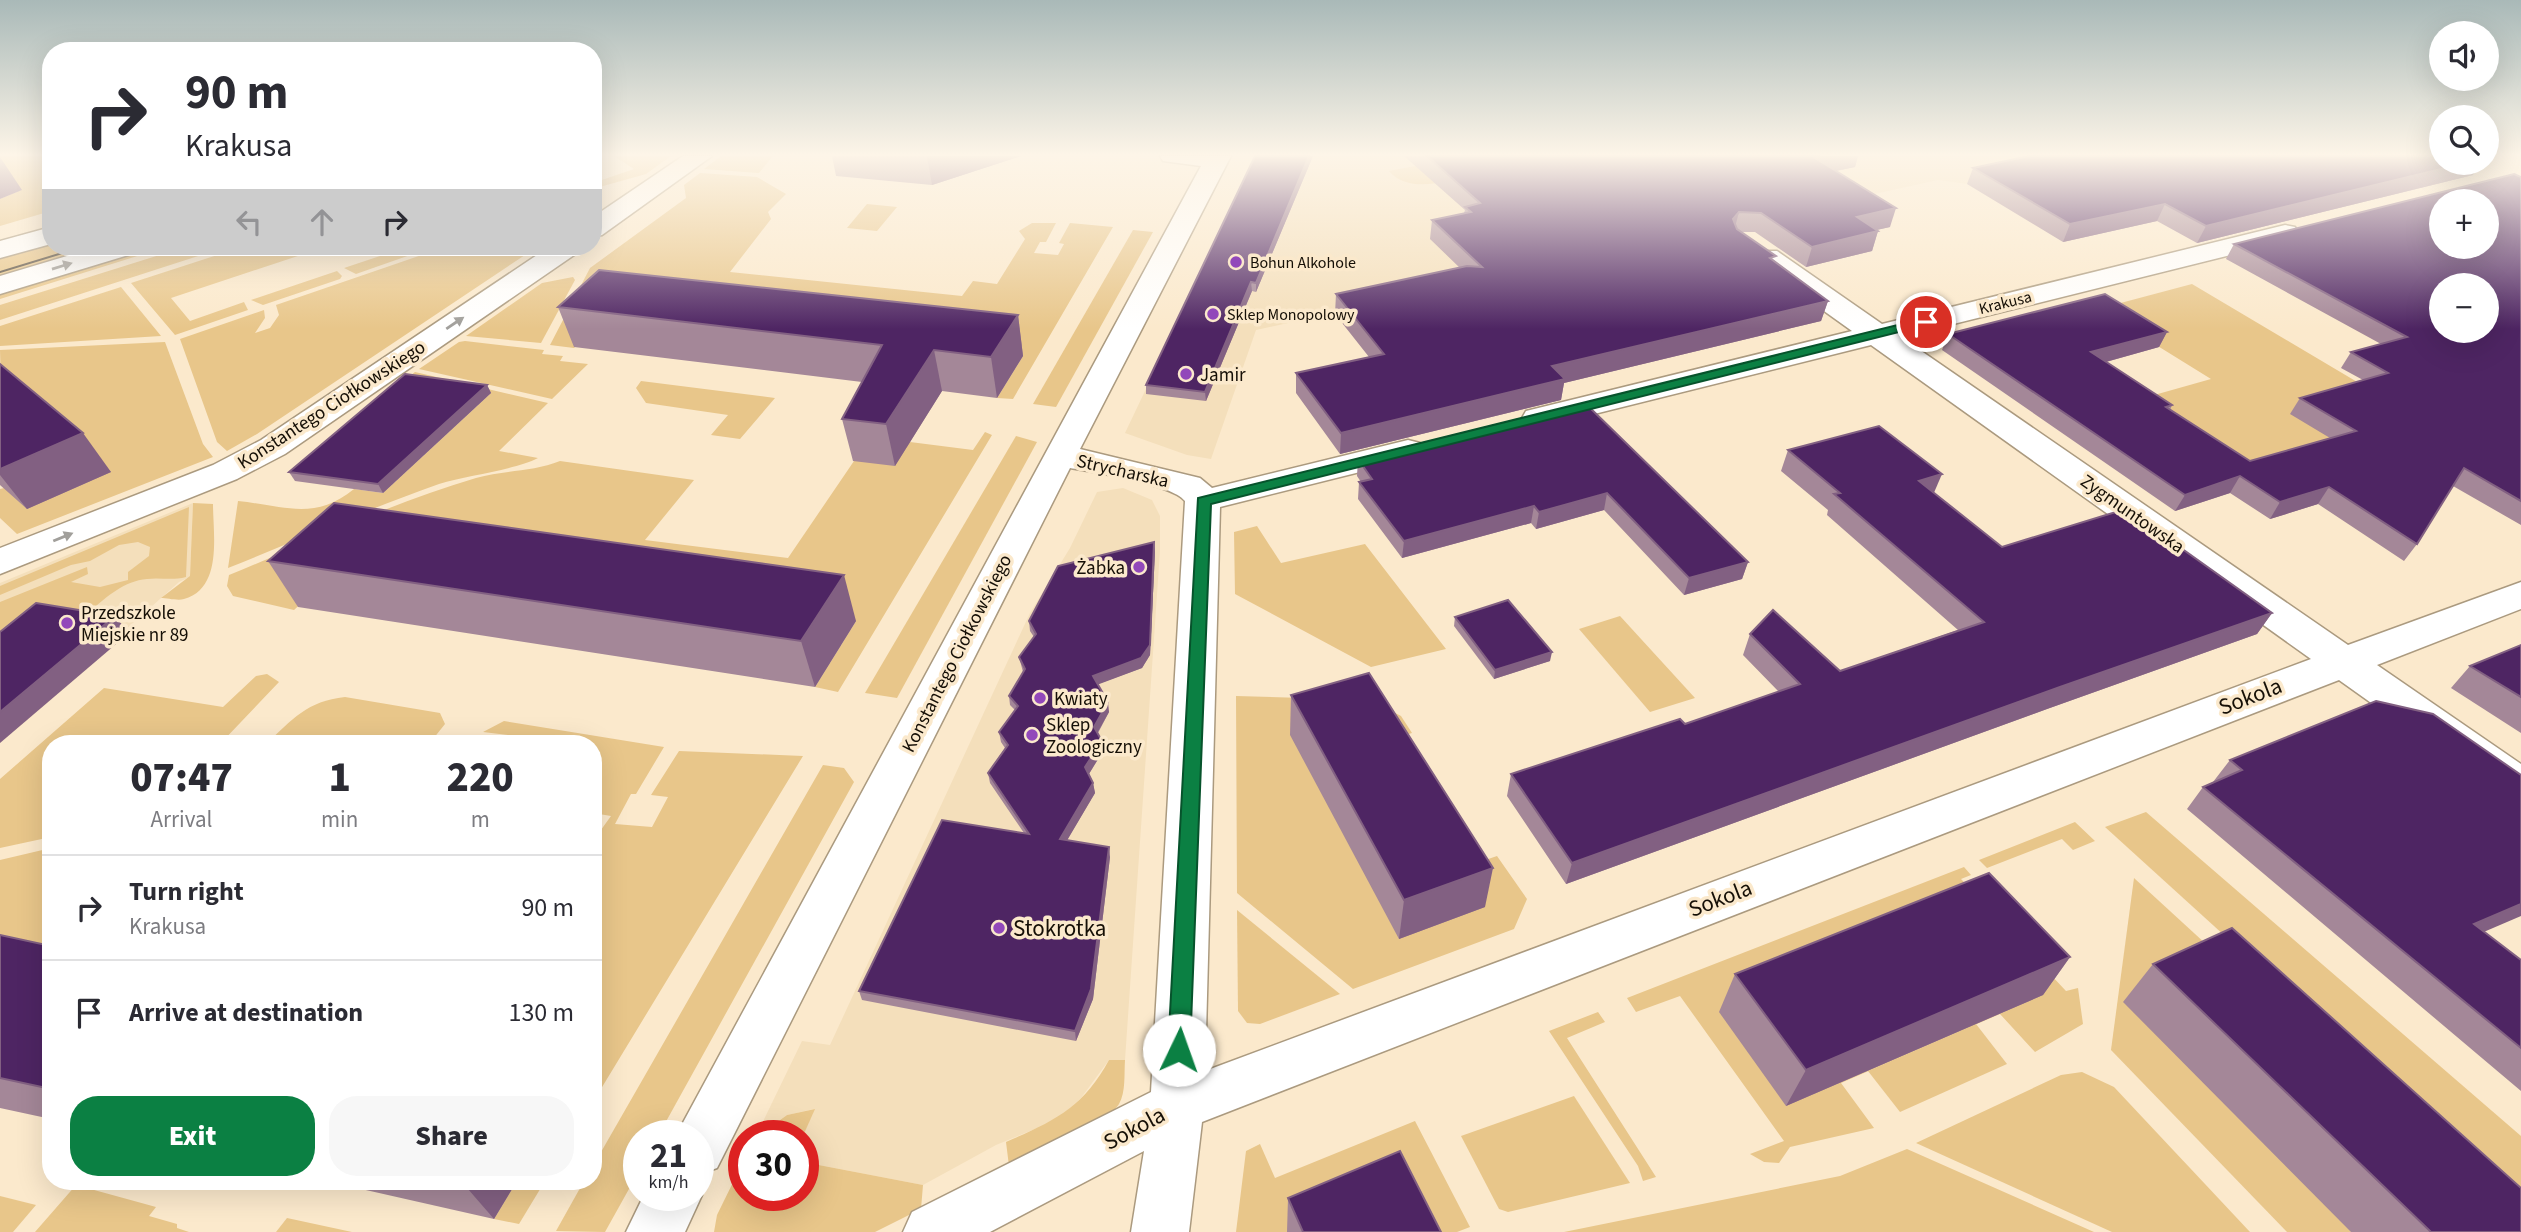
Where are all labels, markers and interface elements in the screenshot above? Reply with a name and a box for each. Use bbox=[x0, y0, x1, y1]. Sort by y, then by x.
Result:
map controls bbox=[2429, 21, 2499, 343]
button: sound bbox=[2429, 21, 2499, 91]
text: 90 m bbox=[185, 58, 289, 128]
icon: right bbox=[70, 70, 161, 161]
button: search bbox=[2429, 105, 2499, 175]
text: Krakusa bbox=[185, 123, 292, 169]
button: + bbox=[2429, 189, 2499, 259]
icon: left bbox=[230, 203, 268, 241]
icon: ahead bbox=[303, 203, 341, 241]
icon: right bbox=[376, 203, 414, 241]
place label: Bohun Alkohole bbox=[1250, 252, 1356, 274]
marker: Bohun Alkohole bbox=[1228, 254, 1244, 270]
one-way arrow bbox=[52, 260, 73, 271]
button: − bbox=[2429, 273, 2499, 343]
street label: Krakusa bbox=[1977, 286, 2034, 320]
pin bbox=[1896, 292, 1956, 352]
icon: arrive bbox=[1907, 303, 1945, 341]
place label: Sklep Monopolowy bbox=[1227, 304, 1355, 326]
marker: Sklep Monopolowy bbox=[1205, 306, 1221, 322]
one-way arrow bbox=[445, 317, 464, 330]
street label: Konstantego Ciołkowskiego bbox=[233, 334, 431, 476]
place label: Jamir bbox=[1200, 362, 1246, 389]
marker: Jamir bbox=[1178, 366, 1194, 382]
street label: Strycharska bbox=[1074, 448, 1171, 495]
street label: Zygmuntowska bbox=[2075, 468, 2190, 560]
one-way arrow bbox=[53, 531, 74, 542]
street label: Konstantego Ciołkowskiego bbox=[896, 550, 1019, 757]
place label: Żabka bbox=[1076, 555, 1125, 582]
marker: Żabka bbox=[1131, 559, 1147, 575]
place label: Przedszkole Miejskie nr 89 bbox=[81, 600, 189, 649]
marker: Przedszkole Miejskie nr 89 bbox=[59, 615, 75, 631]
street label: Sokola bbox=[2214, 669, 2287, 724]
place label: Kwiaty bbox=[1054, 686, 1108, 713]
marker: Kwiaty bbox=[1032, 690, 1048, 706]
place label: Sklep Zoologiczny bbox=[1046, 712, 1142, 761]
marker: Sklep Zoologiczny bbox=[1024, 727, 1040, 743]
text: 07:47 bbox=[130, 748, 233, 808]
text: 1 bbox=[328, 748, 351, 808]
text: 220 bbox=[447, 748, 514, 808]
text: Arrival bbox=[151, 803, 212, 836]
text: min bbox=[321, 803, 358, 836]
text: m bbox=[471, 803, 490, 836]
street label: Sokola bbox=[1684, 871, 1757, 926]
text: Turn right bbox=[129, 873, 244, 910]
icon: right bbox=[70, 889, 108, 927]
text: 90 m bbox=[521, 889, 574, 926]
text: Krakusa bbox=[129, 910, 206, 943]
place label: Stokrotka bbox=[1013, 912, 1106, 945]
marker: Stokrotka bbox=[991, 920, 1007, 936]
icon: arrive bbox=[70, 994, 108, 1032]
text: Arrive at destination bbox=[129, 994, 363, 1031]
text: 130 m bbox=[508, 994, 574, 1031]
position arrow bbox=[1142, 1013, 1216, 1087]
button: Exit bbox=[70, 1096, 315, 1176]
button: Share bbox=[329, 1096, 574, 1176]
street label: Sokola bbox=[1098, 1098, 1171, 1158]
speed limit sign: 30 bbox=[728, 1120, 819, 1211]
text: 21 bbox=[650, 1131, 687, 1181]
text: km/h bbox=[649, 1170, 688, 1195]

